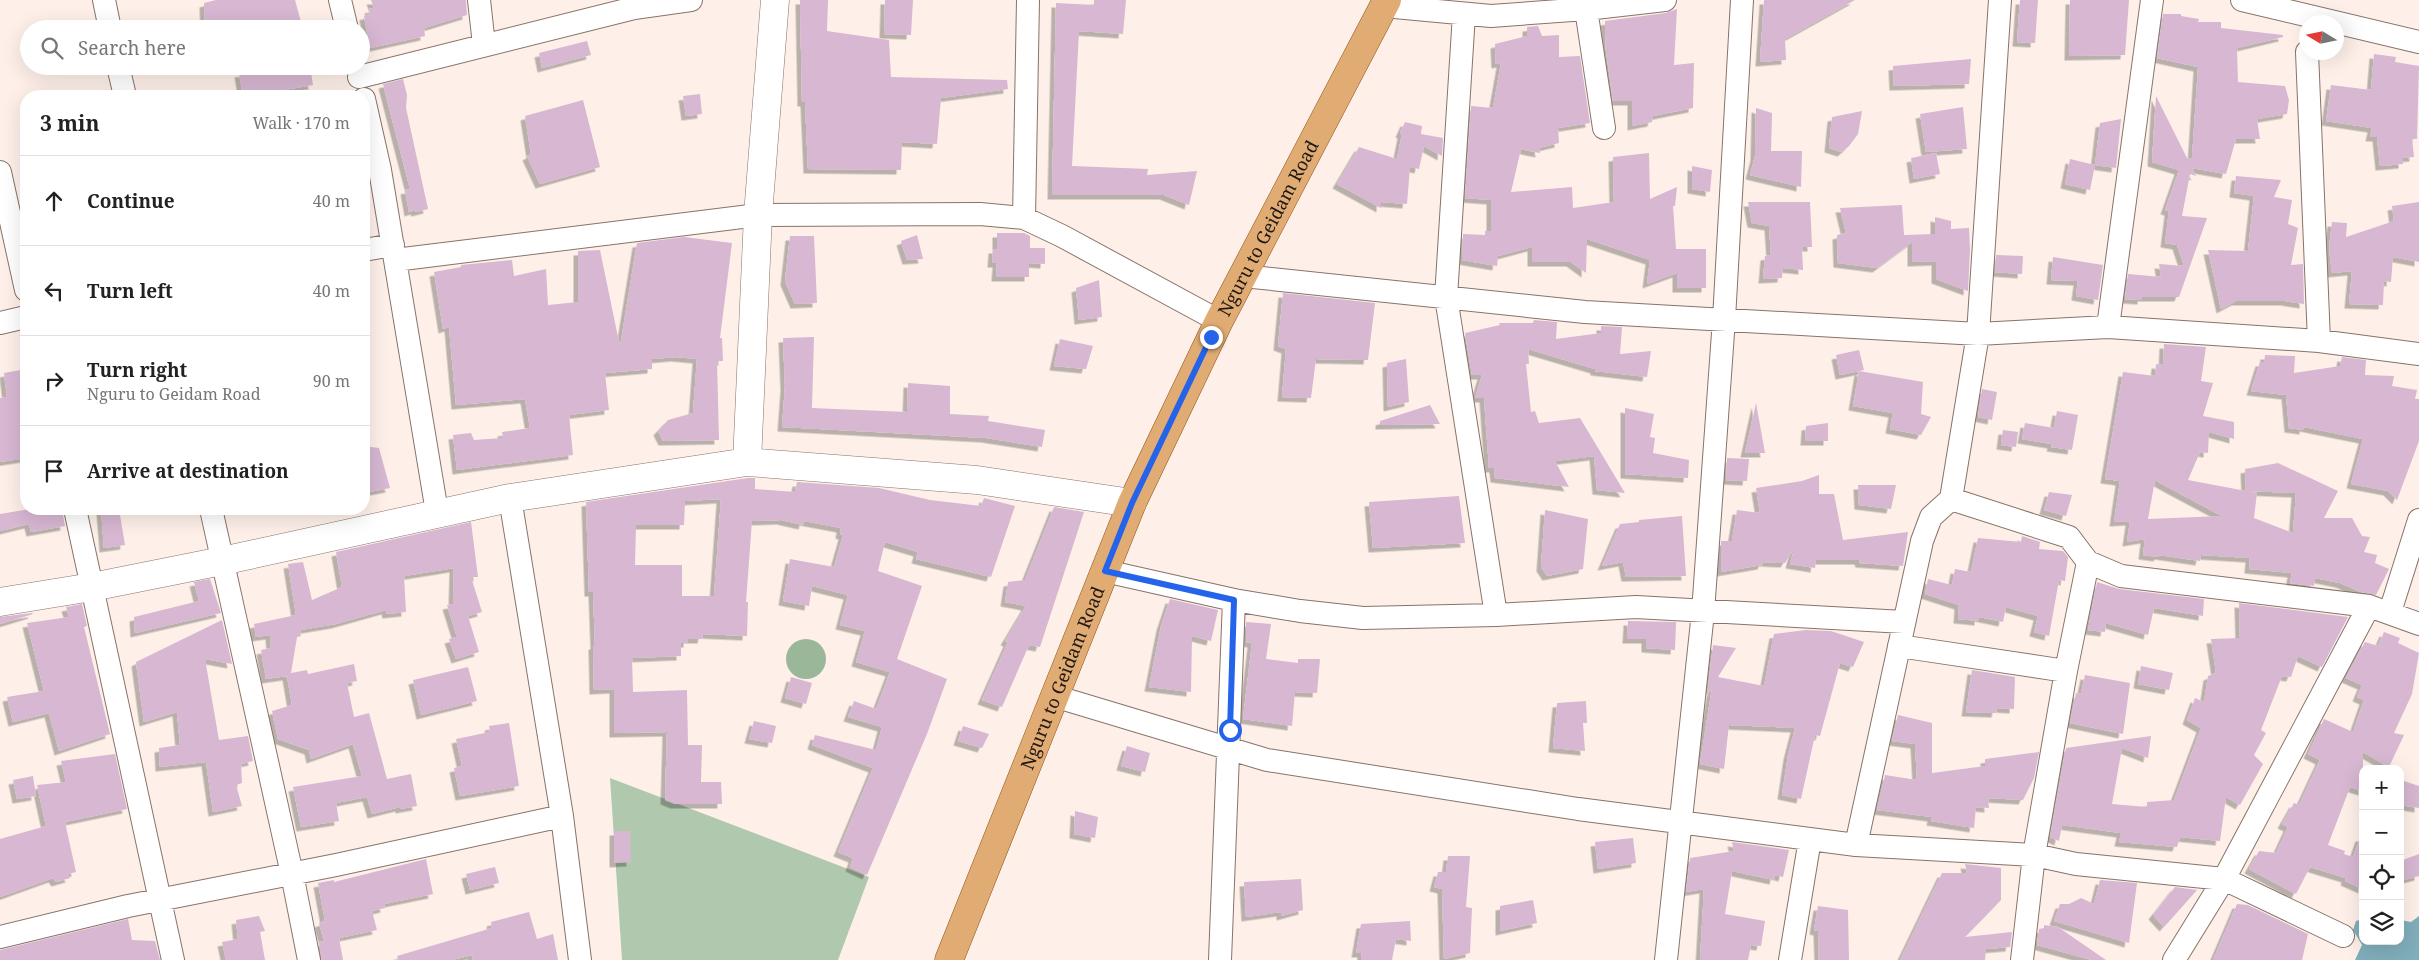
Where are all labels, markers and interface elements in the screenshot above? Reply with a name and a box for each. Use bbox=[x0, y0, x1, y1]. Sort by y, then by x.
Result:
north arrow bbox=[2299, 15, 2344, 60]
search box bbox=[20, 20, 370, 75]
icon: search bbox=[38, 34, 66, 62]
text: Search here bbox=[78, 35, 186, 61]
text: 3 min bbox=[40, 109, 99, 137]
text: Walk · 170 m bbox=[253, 112, 350, 134]
street label: Nguru to Geidam Road bbox=[1212, 136, 1324, 320]
icon: ahead bbox=[40, 187, 68, 215]
text: Continue bbox=[87, 188, 175, 214]
text: 40 m bbox=[313, 190, 350, 212]
icon: left bbox=[40, 277, 68, 305]
text: Turn left bbox=[87, 278, 173, 304]
text: 40 m bbox=[313, 280, 350, 302]
route end bbox=[1200, 326, 1223, 349]
text: Turn right bbox=[87, 357, 187, 383]
icon: right bbox=[40, 367, 68, 395]
text: 90 m bbox=[313, 370, 350, 392]
text: Nguru to Geidam Road bbox=[87, 383, 261, 405]
icon: arrive bbox=[40, 457, 68, 485]
text: Arrive at destination bbox=[87, 458, 289, 484]
street label: Nguru to Geidam Road bbox=[1015, 583, 1109, 773]
route start bbox=[1219, 719, 1242, 742]
map controls bbox=[2359, 765, 2404, 945]
button: + bbox=[2359, 765, 2404, 810]
button: − bbox=[2359, 810, 2404, 855]
button: locate bbox=[2359, 855, 2404, 900]
button: layers bbox=[2359, 900, 2404, 945]

